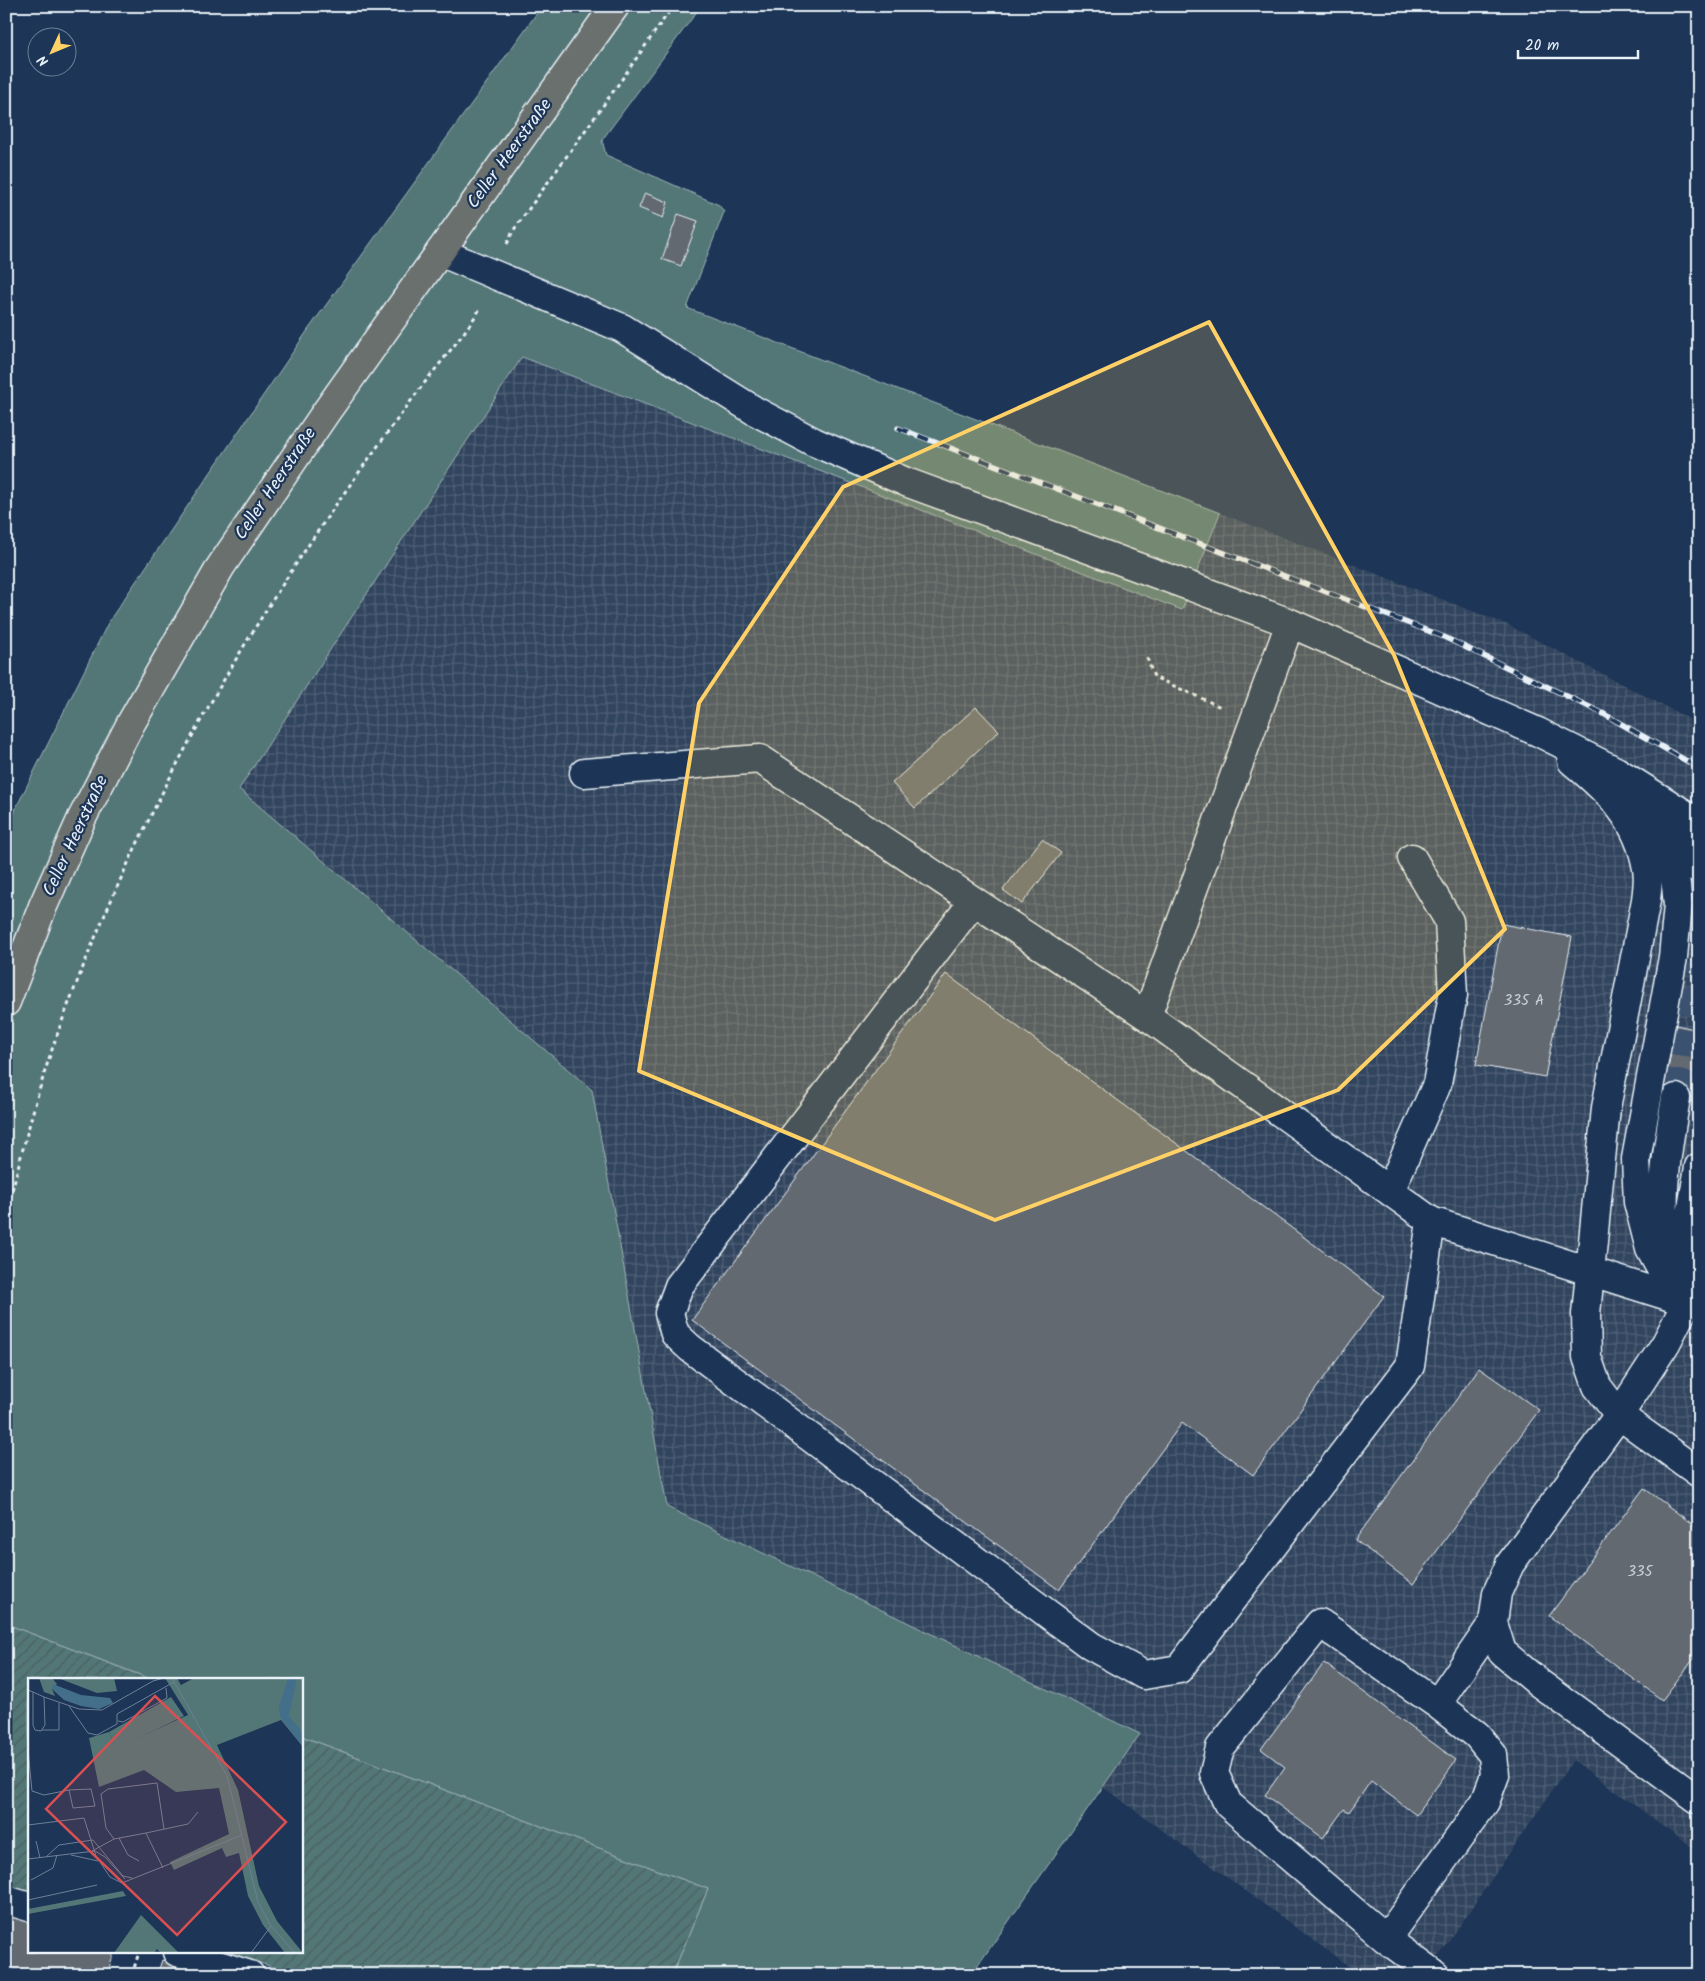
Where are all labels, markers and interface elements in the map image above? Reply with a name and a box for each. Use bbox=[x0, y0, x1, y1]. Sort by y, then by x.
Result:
north arrow bbox=[28, 28, 78, 78]
scale bar bbox=[1518, 28, 1638, 60]
text: 20 m bbox=[1525, 34, 1559, 58]
text: N bbox=[32, 49, 54, 71]
street label: Celler Heerstraße bbox=[460, 93, 560, 215]
street label: Celler Heerstraße bbox=[227, 422, 325, 546]
street label: Celler Heerstraße bbox=[35, 771, 117, 901]
house number: 335 A bbox=[1504, 989, 1544, 1013]
house number: 335 bbox=[1627, 1560, 1654, 1584]
inset map bbox=[28, 1678, 302, 1954]

